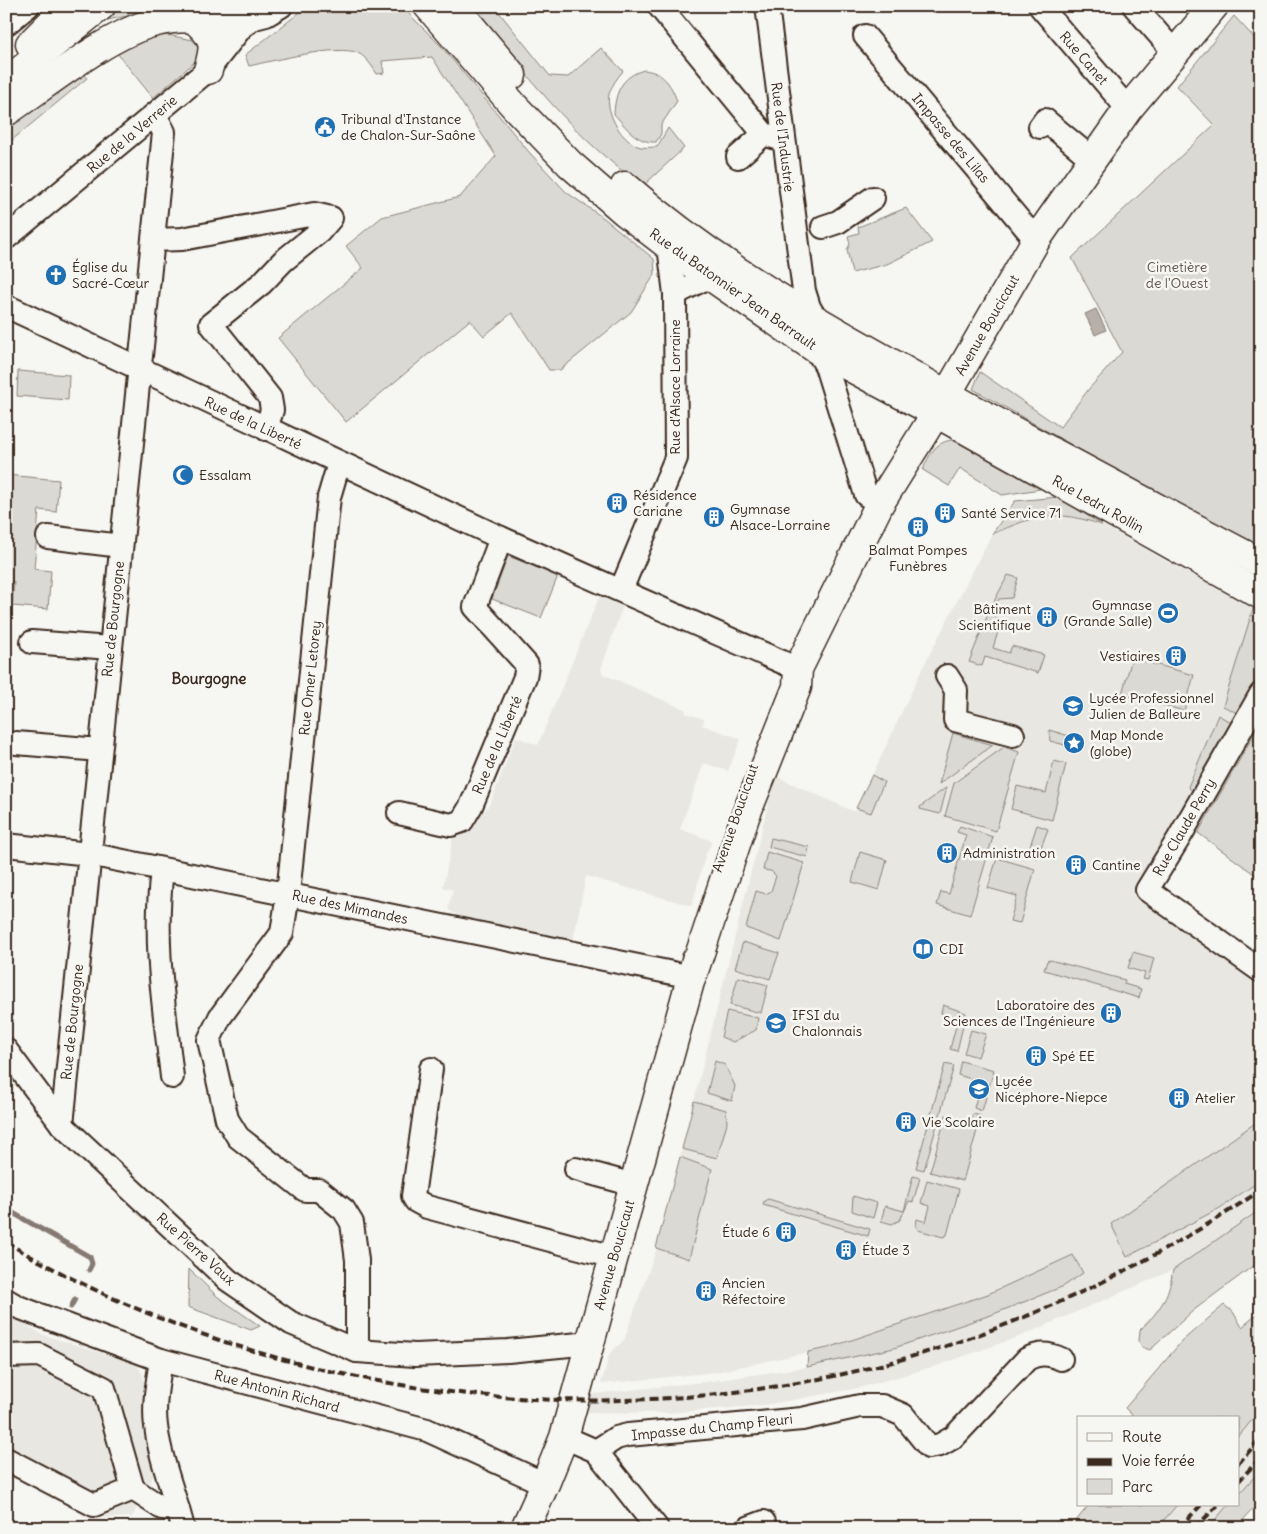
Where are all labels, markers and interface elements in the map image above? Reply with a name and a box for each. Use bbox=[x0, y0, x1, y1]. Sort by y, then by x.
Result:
street label: Rue Canet bbox=[1056, 27, 1112, 89]
street label: Rue de l'Industrie bbox=[767, 81, 799, 193]
street label: Impasse des Lilas bbox=[908, 89, 994, 187]
street label: Rue de la Verrerie bbox=[83, 91, 181, 177]
place label: Tribunal d'Instance de Chalon-Sur-Saône bbox=[341, 110, 476, 144]
public building icon: Tribunal d'Instance de Chalon-Sur-Saône bbox=[313, 115, 337, 139]
street label: Rue du Batonnier Jean Barrault bbox=[646, 224, 820, 354]
place label: Église du Sacré-Cœur bbox=[72, 258, 150, 292]
park label: Cimetière de l'Ouest bbox=[1146, 258, 1208, 292]
church icon: Église du Sacré-Cœur bbox=[44, 263, 68, 287]
street label: Avenue Boucicaut bbox=[951, 271, 1023, 379]
street label: Rue d'Alsace Lorraine bbox=[666, 319, 684, 455]
street label: Rue de la Liberté bbox=[202, 393, 304, 453]
mosque icon: Essalam bbox=[171, 463, 195, 487]
place label: Essalam bbox=[199, 466, 251, 484]
street label: Rue Ledru Rollin bbox=[1049, 471, 1147, 537]
place label: Résidence Cariane bbox=[633, 486, 697, 520]
building icon: Résidence Cariane bbox=[605, 491, 629, 515]
place label: Gymnase Alsace-Lorraine bbox=[730, 500, 830, 534]
building icon: Santé Service 71 bbox=[933, 501, 957, 525]
place label: Santé Service 71 bbox=[961, 504, 1061, 522]
building icon: Gymnase Alsace-Lorraine bbox=[702, 505, 726, 529]
building icon: Balmat Pompes Funèbres bbox=[906, 515, 930, 539]
place label: Balmat Pompes Funèbres bbox=[869, 541, 967, 575]
street label: Rue de Bourgogne bbox=[98, 560, 128, 678]
place label: Gymnase (Grande Salle) bbox=[1064, 596, 1152, 630]
place label: Bâtiment Scientifique bbox=[958, 600, 1031, 634]
sports icon: Gymnase (Grande Salle) bbox=[1156, 601, 1180, 625]
building icon: Bâtiment Scientifique bbox=[1035, 605, 1059, 629]
street label: Rue Omer Letorey bbox=[295, 620, 325, 736]
building icon: Vestiaires bbox=[1164, 644, 1188, 668]
place label: Vestiaires bbox=[1100, 647, 1160, 665]
district label: Bourgogne bbox=[172, 669, 246, 689]
place label: Lycée Professionnel Julien de Balleure bbox=[1089, 689, 1214, 723]
street label: Rue de la Liberté bbox=[468, 693, 526, 797]
school or university icon: Lycée Professionnel Julien de Balleure bbox=[1061, 694, 1085, 718]
place label: Map Monde (globe) bbox=[1090, 726, 1164, 760]
place icon: Map Monde (globe) bbox=[1062, 731, 1086, 755]
street label: Avenue Boucicaut bbox=[708, 761, 762, 875]
street label: Rue Claude Perry bbox=[1149, 775, 1219, 879]
building icon: Administration bbox=[935, 841, 959, 865]
place label: Administration bbox=[963, 844, 1055, 862]
building icon: Cantine bbox=[1064, 853, 1088, 877]
place label: Cantine bbox=[1092, 856, 1141, 874]
street label: Rue des Mimandes bbox=[290, 886, 410, 928]
library icon: CDI bbox=[911, 937, 935, 961]
place label: CDI bbox=[939, 940, 964, 958]
street label: Rue de Bourgogne bbox=[57, 963, 87, 1081]
place label: Laboratoire des Sciences de l'Ingénieure bbox=[943, 996, 1095, 1030]
building icon: Laboratoire des Sciences de l'Ingénieure bbox=[1099, 1001, 1123, 1025]
place label: IFSI du Chalonnais bbox=[792, 1006, 862, 1040]
school or university icon: IFSI du Chalonnais bbox=[764, 1011, 788, 1035]
building icon: Spé EE bbox=[1024, 1044, 1048, 1068]
place label: Spé EE bbox=[1052, 1047, 1095, 1065]
place label: Lycée Nicéphore-Niepce bbox=[995, 1072, 1108, 1106]
school or university icon: Lycée Nicéphore-Niepce bbox=[967, 1077, 991, 1101]
building icon: Atelier bbox=[1167, 1086, 1191, 1110]
place label: Atelier bbox=[1195, 1089, 1236, 1107]
building icon: Vie Scolaire bbox=[894, 1110, 918, 1134]
place label: Vie Scolaire bbox=[922, 1113, 995, 1131]
street label: Avenue Boucicaut bbox=[590, 1198, 638, 1312]
street label: Rue Pierre Vaux bbox=[153, 1209, 239, 1289]
building icon: Étude 6 bbox=[774, 1220, 798, 1244]
place label: Étude 6 bbox=[722, 1223, 770, 1241]
building icon: Étude 3 bbox=[834, 1238, 858, 1262]
place label: Étude 3 bbox=[862, 1241, 910, 1259]
place label: Ancien Réfectoire bbox=[722, 1274, 786, 1308]
building icon: Ancien Réfectoire bbox=[694, 1279, 718, 1303]
street label: Rue Antonin Richard bbox=[212, 1366, 342, 1416]
street label: Impasse du Champ Fleuri bbox=[630, 1410, 794, 1444]
legend bbox=[1077, 1416, 1240, 1506]
text: Route bbox=[1122, 1427, 1162, 1446]
text: Voie ferrée bbox=[1122, 1451, 1195, 1470]
text: Parc bbox=[1122, 1477, 1153, 1496]

